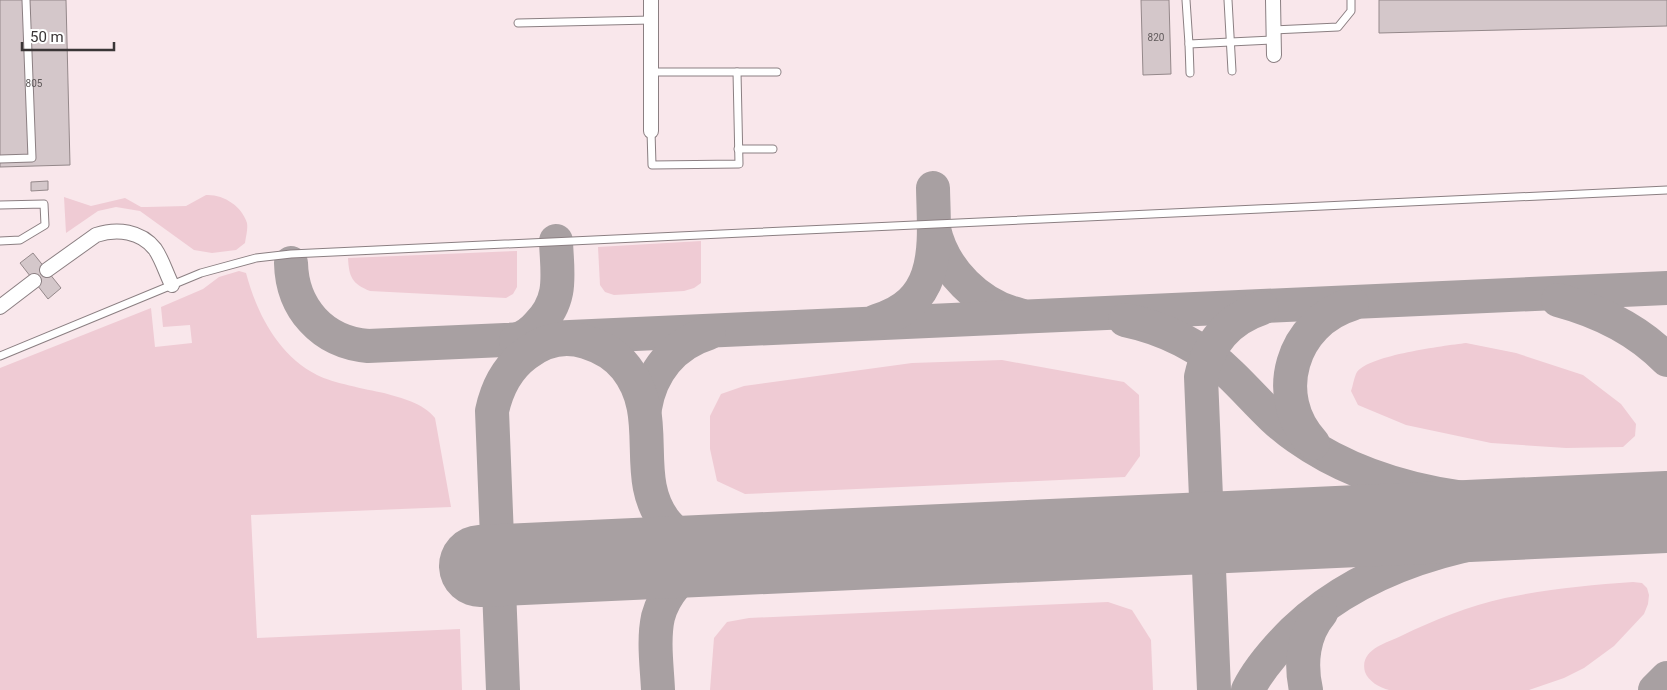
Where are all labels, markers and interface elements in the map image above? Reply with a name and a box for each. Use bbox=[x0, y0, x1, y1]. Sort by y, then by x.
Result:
scale bar bbox=[22, 20, 115, 52]
text: 50 m bbox=[30, 28, 64, 46]
house number: 820 bbox=[1148, 32, 1165, 43]
house number: 805 bbox=[26, 78, 43, 89]

